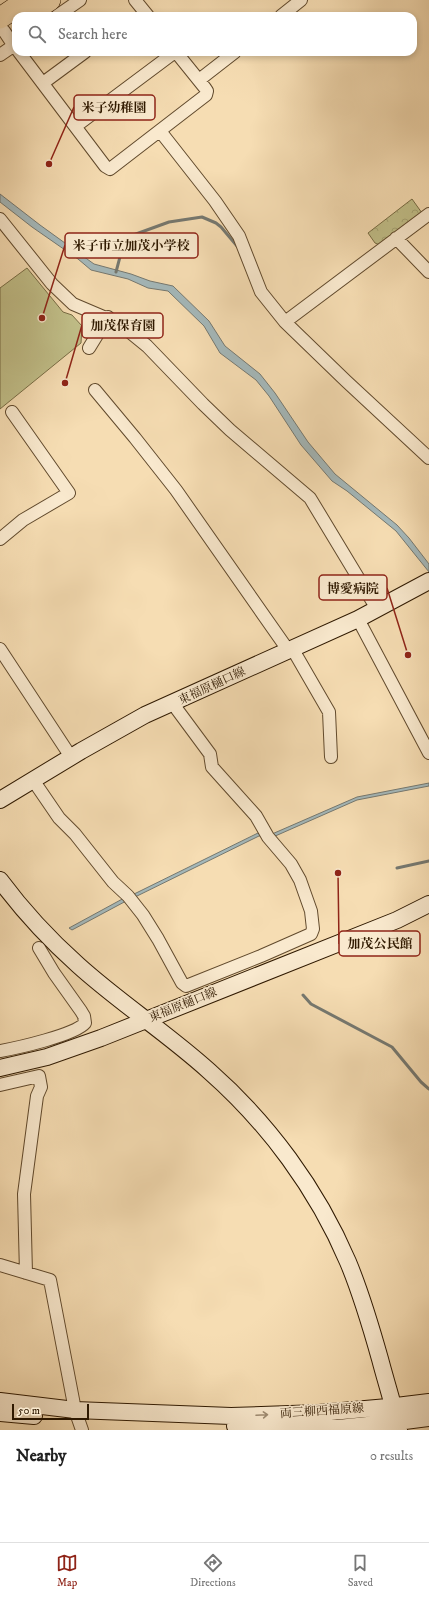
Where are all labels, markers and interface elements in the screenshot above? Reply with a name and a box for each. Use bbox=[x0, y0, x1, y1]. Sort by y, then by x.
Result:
search box bbox=[12, 12, 417, 56]
icon: search bbox=[26, 23, 48, 45]
text: Search here bbox=[58, 25, 127, 44]
callout: 米子幼稚園 bbox=[74, 95, 155, 120]
text: 米子幼稚園 bbox=[81, 100, 147, 116]
callout: 米子市立加茂小学校 bbox=[65, 233, 198, 258]
text: 米子市立加茂小学校 bbox=[72, 238, 190, 254]
callout: 加茂保育園 bbox=[82, 313, 163, 338]
text: 加茂保育園 bbox=[90, 318, 156, 334]
callout: 博愛病院 bbox=[319, 575, 387, 600]
text: 博愛病院 bbox=[327, 581, 379, 597]
street label: 東福原樋口線 bbox=[176, 664, 248, 708]
callout: 加茂公民館 bbox=[339, 931, 420, 956]
text: 加茂公民館 bbox=[347, 936, 413, 952]
street label: 東福原樋口線 bbox=[147, 985, 219, 1025]
street label: 両三柳西福原線 bbox=[280, 1401, 364, 1421]
scale bar bbox=[12, 1402, 89, 1421]
text: 50 m bbox=[18, 1404, 40, 1418]
one-way arrow bbox=[255, 1411, 268, 1419]
text: Nearby bbox=[16, 1445, 66, 1467]
text: 0 results bbox=[370, 1448, 413, 1464]
tab: Map bbox=[56, 1552, 78, 1590]
tab: Directions bbox=[190, 1552, 236, 1590]
tab: Saved bbox=[348, 1552, 373, 1590]

